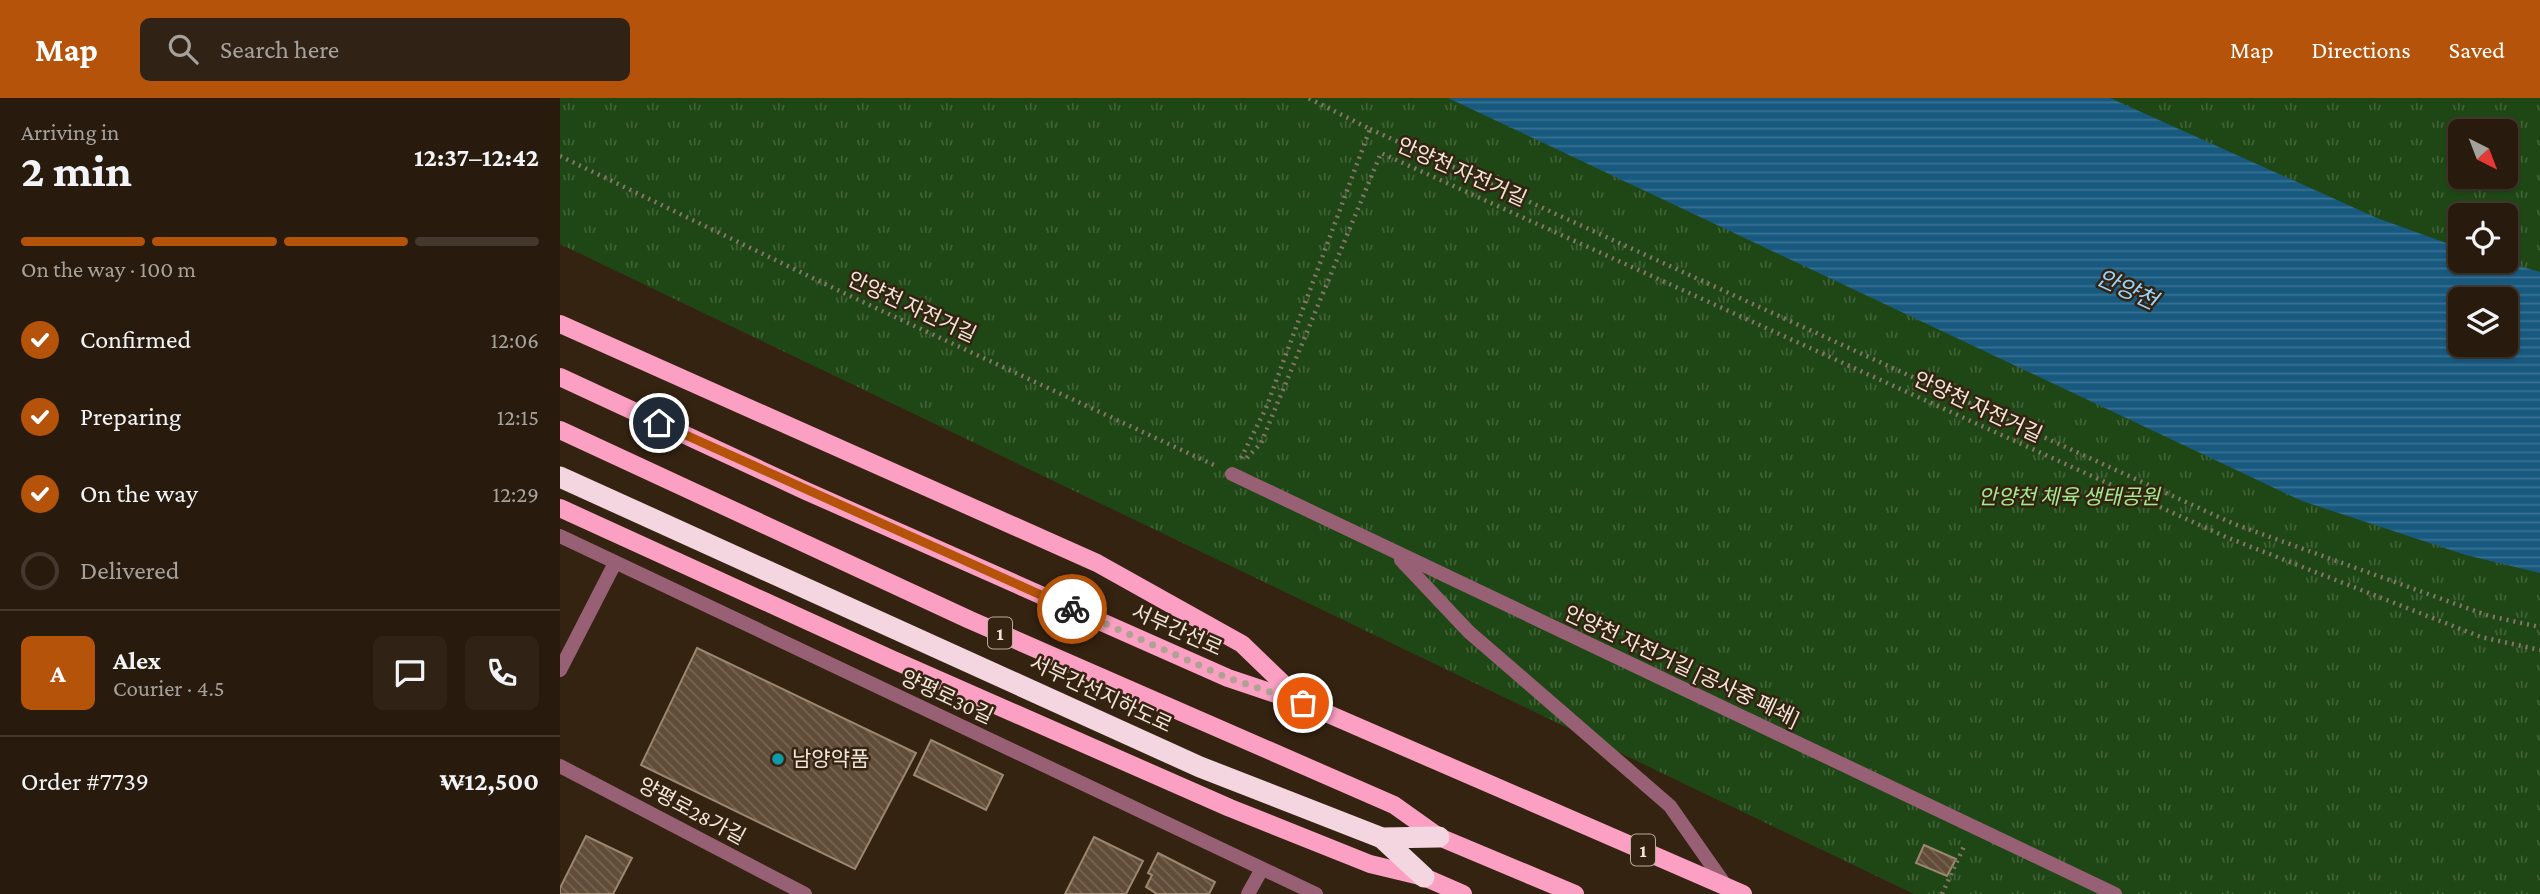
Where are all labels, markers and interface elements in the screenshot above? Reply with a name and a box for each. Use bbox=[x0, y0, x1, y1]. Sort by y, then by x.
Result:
search box bbox=[140, 18, 630, 81]
icon: search bbox=[164, 30, 202, 68]
text: Map bbox=[35, 31, 98, 68]
text: Search here bbox=[220, 35, 339, 64]
text: Map bbox=[2230, 36, 2274, 63]
text: Directions bbox=[2312, 36, 2411, 63]
text: Saved bbox=[2449, 36, 2505, 63]
text: Arriving in bbox=[21, 119, 119, 145]
north arrow bbox=[2448, 119, 2518, 189]
map controls bbox=[2448, 119, 2518, 357]
street label: 안양천 자전거길 bbox=[1394, 133, 1530, 211]
text: 12:37–12:42 bbox=[414, 143, 539, 172]
text: 2 min bbox=[21, 145, 132, 196]
button: locate bbox=[2448, 203, 2518, 273]
text: On the way · 100 m bbox=[21, 256, 196, 282]
water label: 안양천 bbox=[2093, 264, 2164, 315]
street label: 안양천 자전거길 bbox=[844, 267, 980, 347]
button: layers bbox=[2448, 287, 2518, 357]
icon: check bbox=[21, 321, 59, 359]
text: Confirmed bbox=[80, 325, 191, 354]
text: 12:06 bbox=[490, 327, 539, 353]
street label: 안양천 자전거길 bbox=[1910, 367, 2046, 447]
pin bbox=[629, 393, 689, 453]
icon: check bbox=[21, 398, 59, 436]
text: Preparing bbox=[80, 402, 181, 431]
text: 12:15 bbox=[497, 404, 539, 430]
icon: home bbox=[640, 404, 678, 442]
icon: check bbox=[21, 475, 59, 513]
text: On the way bbox=[80, 479, 198, 508]
text: 12:29 bbox=[493, 481, 539, 507]
park label: 안양천 체육 생태공원 bbox=[1978, 485, 2162, 509]
text: Delivered bbox=[80, 556, 179, 585]
courier bbox=[1037, 574, 1107, 644]
icon: bike bbox=[1053, 590, 1091, 628]
street label: 서부간선로 bbox=[1128, 599, 1226, 661]
street label: 안양천 자전거길 [공사중 폐쇄] bbox=[1560, 601, 1804, 731]
road number: 1 bbox=[988, 618, 1012, 648]
button: chat bbox=[373, 636, 447, 710]
button: phone bbox=[465, 636, 539, 710]
text: Alex bbox=[113, 646, 161, 675]
street label: 서부간선지하도로 bbox=[1026, 650, 1176, 738]
text: A bbox=[50, 659, 66, 688]
street label: 양평로30길 bbox=[897, 665, 997, 729]
pin bbox=[1273, 673, 1333, 733]
text: Courier · 4.5 bbox=[113, 675, 225, 701]
icon: bag bbox=[1284, 684, 1322, 722]
place label: 남양약품 bbox=[792, 747, 869, 771]
marker: 남양약품 bbox=[770, 751, 786, 767]
text: Order #7739 bbox=[21, 767, 149, 796]
text: ₩12,500 bbox=[440, 767, 539, 796]
street label: 양평로28가길 bbox=[634, 773, 750, 849]
road number: 1 bbox=[1631, 834, 1655, 866]

